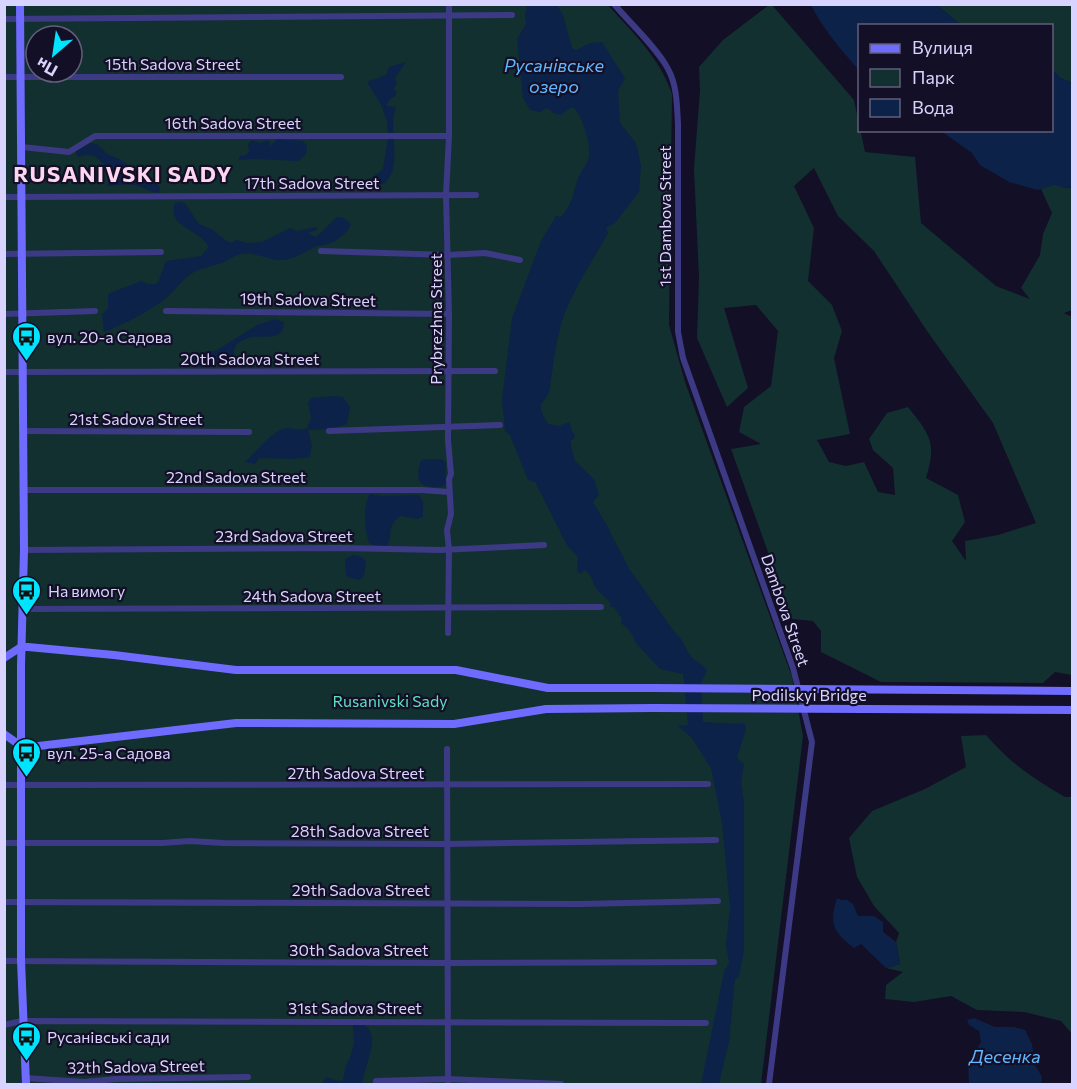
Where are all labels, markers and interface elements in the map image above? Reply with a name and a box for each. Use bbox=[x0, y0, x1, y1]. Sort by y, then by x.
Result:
north arrow bbox=[24, 24, 84, 84]
legend bbox=[858, 24, 1053, 132]
text: Вулиця bbox=[912, 36, 973, 58]
text: Пн bbox=[33, 54, 60, 81]
street label: 15th Sadova Street bbox=[105, 54, 241, 73]
water label: Русанівське озеро bbox=[504, 54, 604, 97]
text: Парк bbox=[912, 66, 955, 88]
text: Вода bbox=[912, 96, 954, 118]
street label: 16th Sadova Street bbox=[165, 113, 302, 132]
street label: 1st Dambova Street bbox=[655, 145, 674, 287]
district label: RUSANIVSKI SADY bbox=[13, 160, 233, 187]
street label: 17th Sadova Street bbox=[244, 173, 380, 192]
street label: Prybrezhna Street bbox=[426, 253, 445, 385]
street label: 19th Sadova Street bbox=[240, 288, 377, 310]
bus stop icon: вул. 20-а Садова bbox=[10, 320, 42, 362]
place label: вул. 20-а Садова bbox=[47, 327, 172, 346]
street label: 20th Sadova Street bbox=[180, 349, 320, 368]
street label: 21st Sadova Street bbox=[69, 409, 203, 428]
street label: 22nd Sadova Street bbox=[166, 467, 307, 486]
street label: 23rd Sadova Street bbox=[215, 526, 353, 545]
street label: Dambova Street bbox=[758, 551, 814, 669]
bus stop icon: На вимогу bbox=[11, 574, 43, 616]
place label: На вимогу bbox=[48, 581, 125, 600]
street label: 24th Sadova Street bbox=[243, 586, 381, 605]
street label: Podilskyi Bridge bbox=[751, 685, 867, 704]
park label: Rusanivski Sady bbox=[332, 691, 448, 710]
bus stop icon: вул. 25-а Садова bbox=[10, 736, 42, 778]
place label: вул. 25-а Садова bbox=[47, 743, 170, 762]
street label: 27th Sadova Street bbox=[287, 763, 425, 782]
street label: 28th Sadova Street bbox=[291, 821, 430, 840]
street label: 29th Sadova Street bbox=[292, 880, 431, 899]
street label: 30th Sadova Street bbox=[289, 940, 429, 959]
street label: 31st Sadova Street bbox=[288, 998, 422, 1017]
bus stop icon: Русанівські сади bbox=[10, 1020, 42, 1062]
place label: Русанівські сади bbox=[47, 1027, 170, 1046]
water label: Десенка bbox=[967, 1045, 1041, 1067]
street label: 32th Sadova Street bbox=[67, 1055, 205, 1077]

